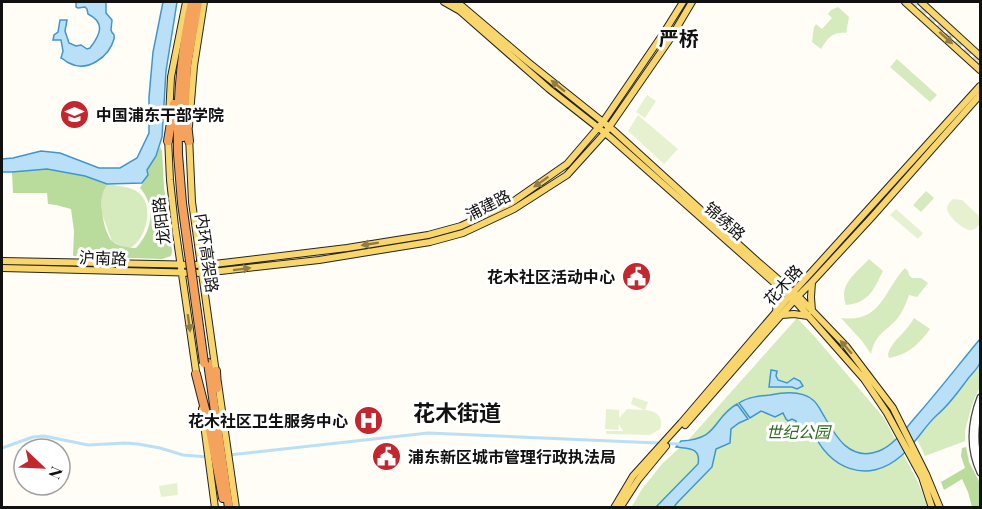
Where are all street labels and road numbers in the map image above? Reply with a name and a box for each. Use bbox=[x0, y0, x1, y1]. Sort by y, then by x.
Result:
street label: 浦建路 bbox=[462, 184, 514, 225]
street label: 龙阳路 bbox=[147, 196, 174, 246]
street label: 锦绣路 bbox=[700, 197, 750, 244]
street label: 内环高架路 bbox=[192, 212, 223, 294]
street label: 沪南路 bbox=[79, 246, 127, 269]
street label: 花木路 bbox=[759, 260, 806, 310]

